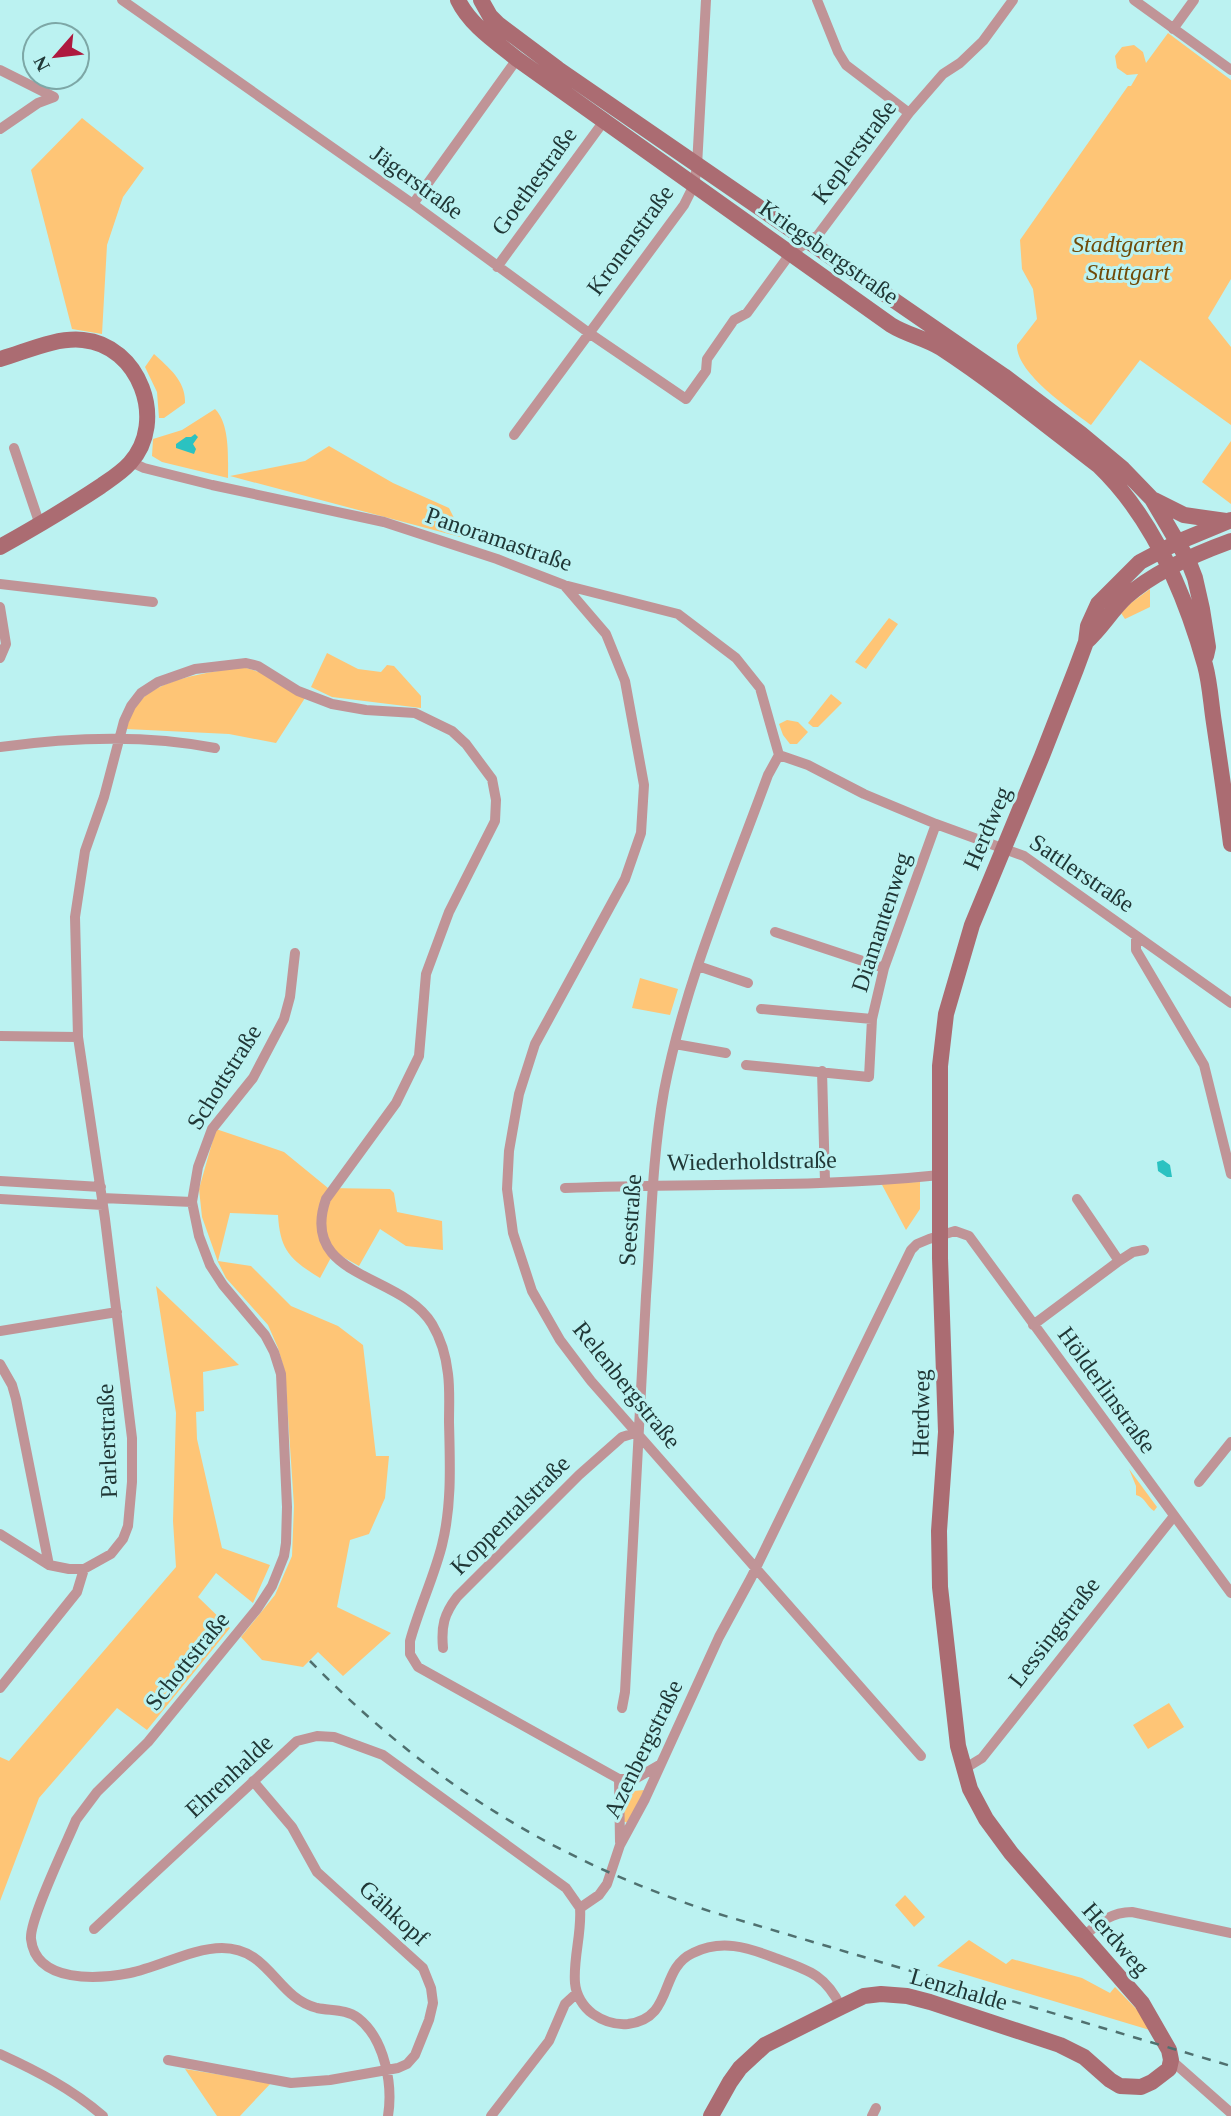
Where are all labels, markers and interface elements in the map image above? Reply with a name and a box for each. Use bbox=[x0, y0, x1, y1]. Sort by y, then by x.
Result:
north arrow bbox=[21, 21, 91, 91]
text: N bbox=[29, 53, 54, 75]
street label: Keplerstraße bbox=[807, 95, 901, 209]
street label: Goethestraße bbox=[486, 122, 582, 240]
street label: Jägerstraße bbox=[366, 140, 468, 224]
street label: Kronenstraße bbox=[581, 180, 679, 300]
street label: Kriegsbergstraße bbox=[755, 194, 903, 310]
park label: Stadtgarten Stuttgart bbox=[1072, 231, 1184, 285]
street label: Panoramastraße bbox=[422, 502, 576, 576]
street label: Herdweg bbox=[958, 782, 1016, 874]
street label: Sattlerstraße bbox=[1025, 829, 1139, 917]
street label: Diamantenweg bbox=[846, 849, 916, 995]
street label: Schottstraße bbox=[182, 1020, 266, 1134]
street label: Wiederholdstraße bbox=[667, 1147, 837, 1175]
street label: Seestraße bbox=[614, 1173, 646, 1267]
street label: Relenbergstraße bbox=[568, 1316, 686, 1454]
street label: Hölderlinstraße bbox=[1053, 1322, 1161, 1458]
street label: Herdweg bbox=[907, 1369, 935, 1457]
street label: Parlerstraße bbox=[92, 1383, 122, 1499]
street label: Koppentalstraße bbox=[445, 1450, 575, 1580]
street label: Lessingstraße bbox=[1003, 1572, 1105, 1692]
street label: Schottstraße bbox=[140, 1607, 234, 1715]
street label: Azenbergstraße bbox=[598, 1676, 688, 1822]
street label: Ehrenhalde bbox=[180, 1729, 278, 1823]
street label: Gähkopf bbox=[354, 1875, 434, 1951]
street label: Herdweg bbox=[1077, 1897, 1155, 1981]
street label: Lenzhalde bbox=[907, 1963, 1011, 2015]

